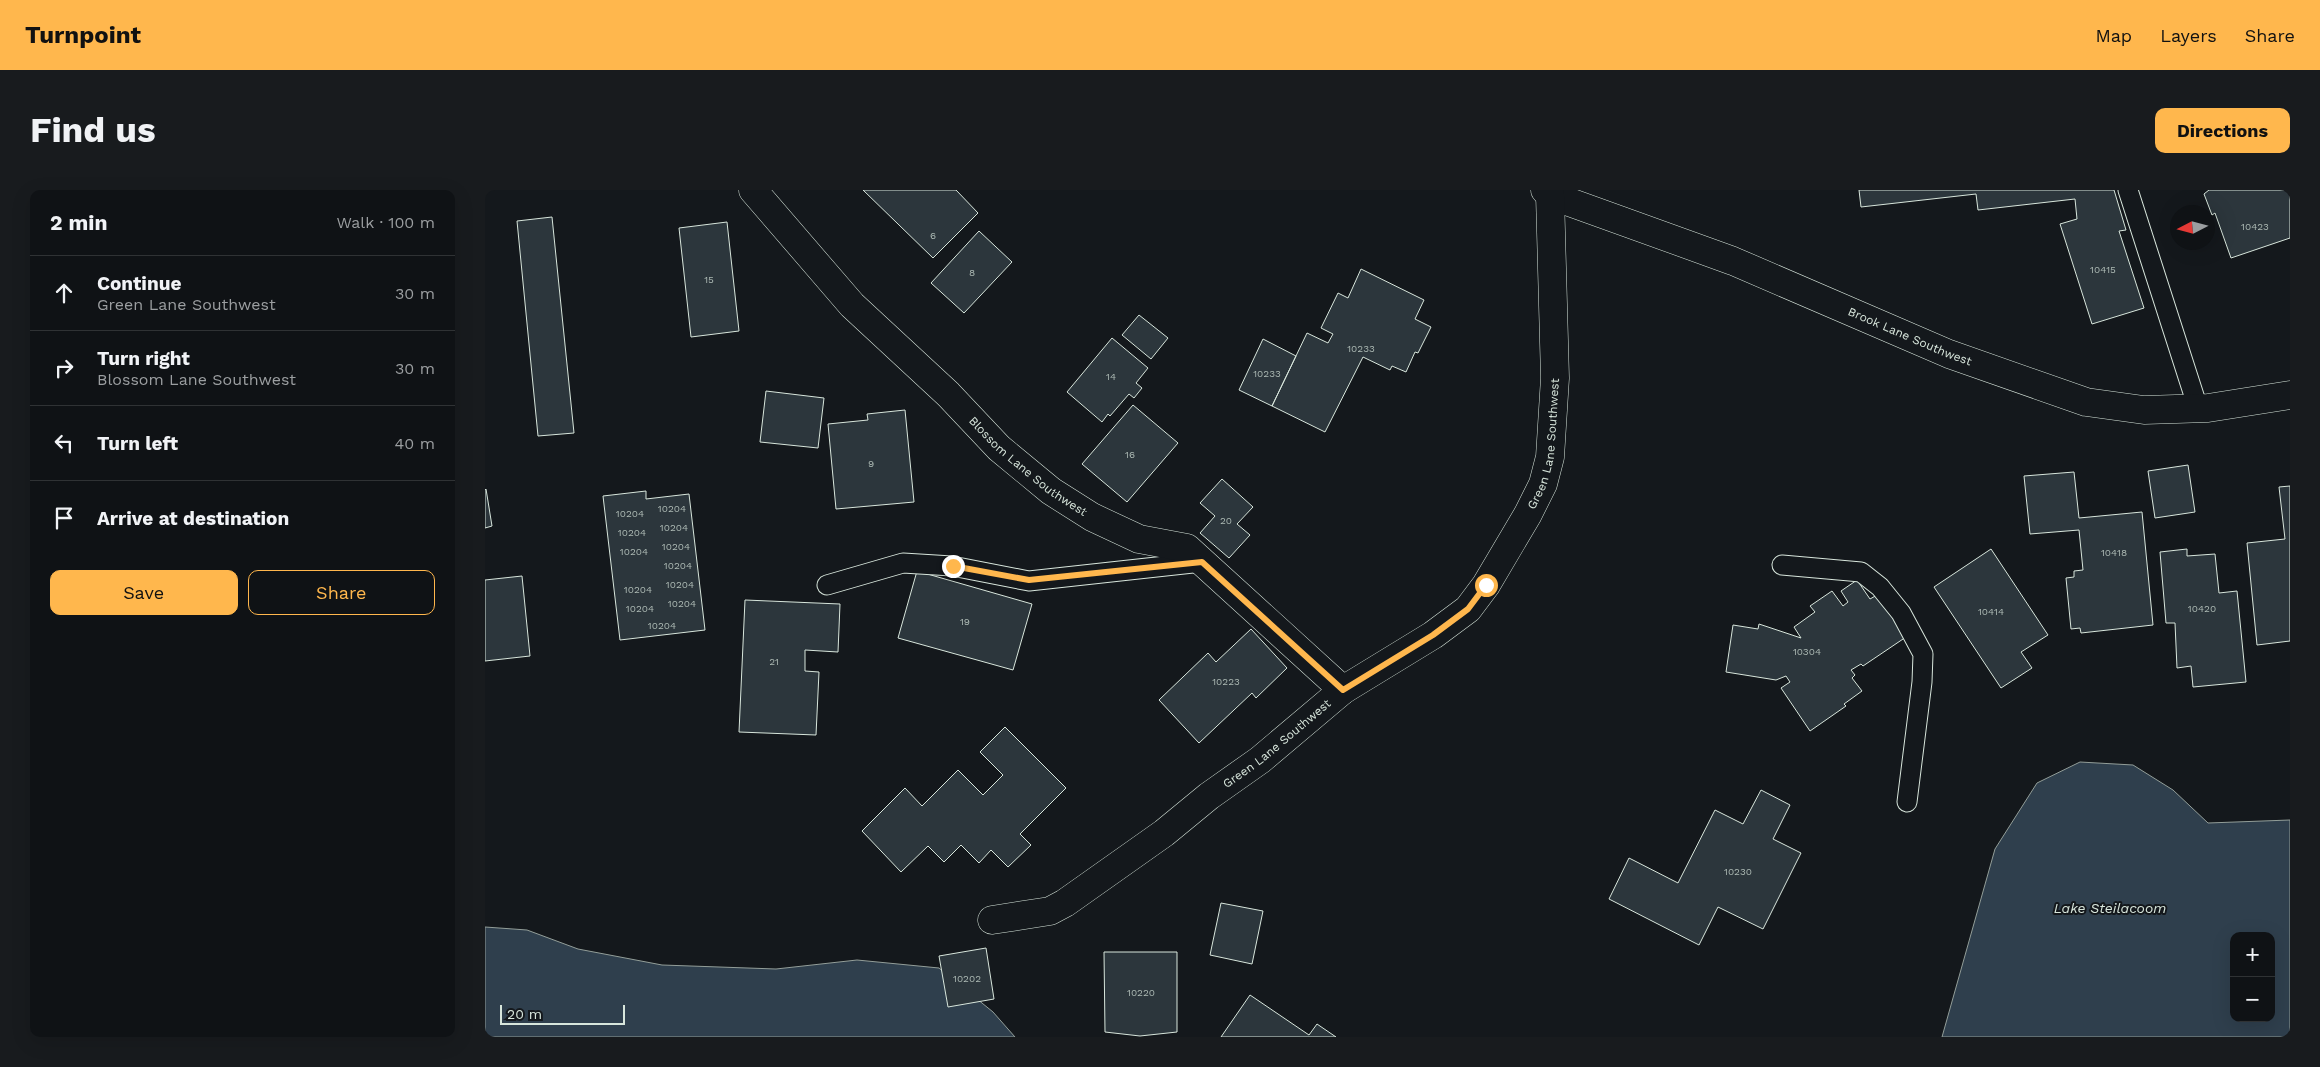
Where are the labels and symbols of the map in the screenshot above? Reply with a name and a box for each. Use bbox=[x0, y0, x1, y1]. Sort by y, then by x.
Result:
north arrow bbox=[2170, 205, 2215, 250]
house number: 10423 bbox=[2241, 221, 2269, 232]
house number: 6 bbox=[930, 230, 936, 241]
house number: 10415 bbox=[2090, 264, 2116, 275]
house number: 8 bbox=[969, 267, 975, 278]
house number: 15 bbox=[704, 274, 714, 285]
street label: Brook Lane Southwest bbox=[1846, 304, 1974, 368]
house number: 10233 bbox=[1347, 343, 1375, 354]
house number: 10233 bbox=[1253, 368, 1281, 379]
house number: 14 bbox=[1106, 371, 1116, 382]
street label: Green Lane Southwest bbox=[1525, 378, 1562, 512]
street label: Blossom Lane Southwest bbox=[966, 414, 1090, 519]
house number: 16 bbox=[1125, 449, 1135, 460]
house number: 9 bbox=[868, 458, 874, 469]
house number: 10204 bbox=[658, 503, 686, 514]
house number: 10204 bbox=[616, 508, 644, 519]
house number: 20 bbox=[1220, 515, 1232, 526]
house number: 10204 bbox=[660, 522, 688, 533]
house number: 10204 bbox=[618, 527, 646, 538]
house number: 10204 bbox=[662, 541, 690, 552]
house number: 10204 bbox=[620, 546, 648, 557]
house number: 10418 bbox=[2101, 547, 2127, 558]
route end bbox=[942, 555, 965, 578]
house number: 10204 bbox=[664, 560, 692, 571]
route start bbox=[1475, 574, 1498, 597]
house number: 10204 bbox=[666, 579, 694, 590]
house number: 10204 bbox=[624, 584, 652, 595]
house number: 10204 bbox=[668, 598, 696, 609]
house number: 10204 bbox=[626, 603, 654, 614]
house number: 10420 bbox=[2188, 603, 2216, 614]
house number: 10414 bbox=[1978, 606, 2004, 617]
house number: 19 bbox=[960, 616, 970, 627]
house number: 10204 bbox=[648, 620, 676, 631]
house number: 10304 bbox=[1793, 646, 1821, 657]
house number: 21 bbox=[769, 656, 779, 667]
house number: 10223 bbox=[1212, 676, 1240, 687]
street label: Green Lane Southwest bbox=[1220, 696, 1334, 791]
house number: 10230 bbox=[1724, 866, 1752, 877]
water label: Lake Steilacoom bbox=[2054, 900, 2166, 916]
house number: 10202 bbox=[953, 973, 981, 984]
house number: 10220 bbox=[1127, 987, 1155, 998]
scale bar bbox=[500, 1002, 625, 1025]

